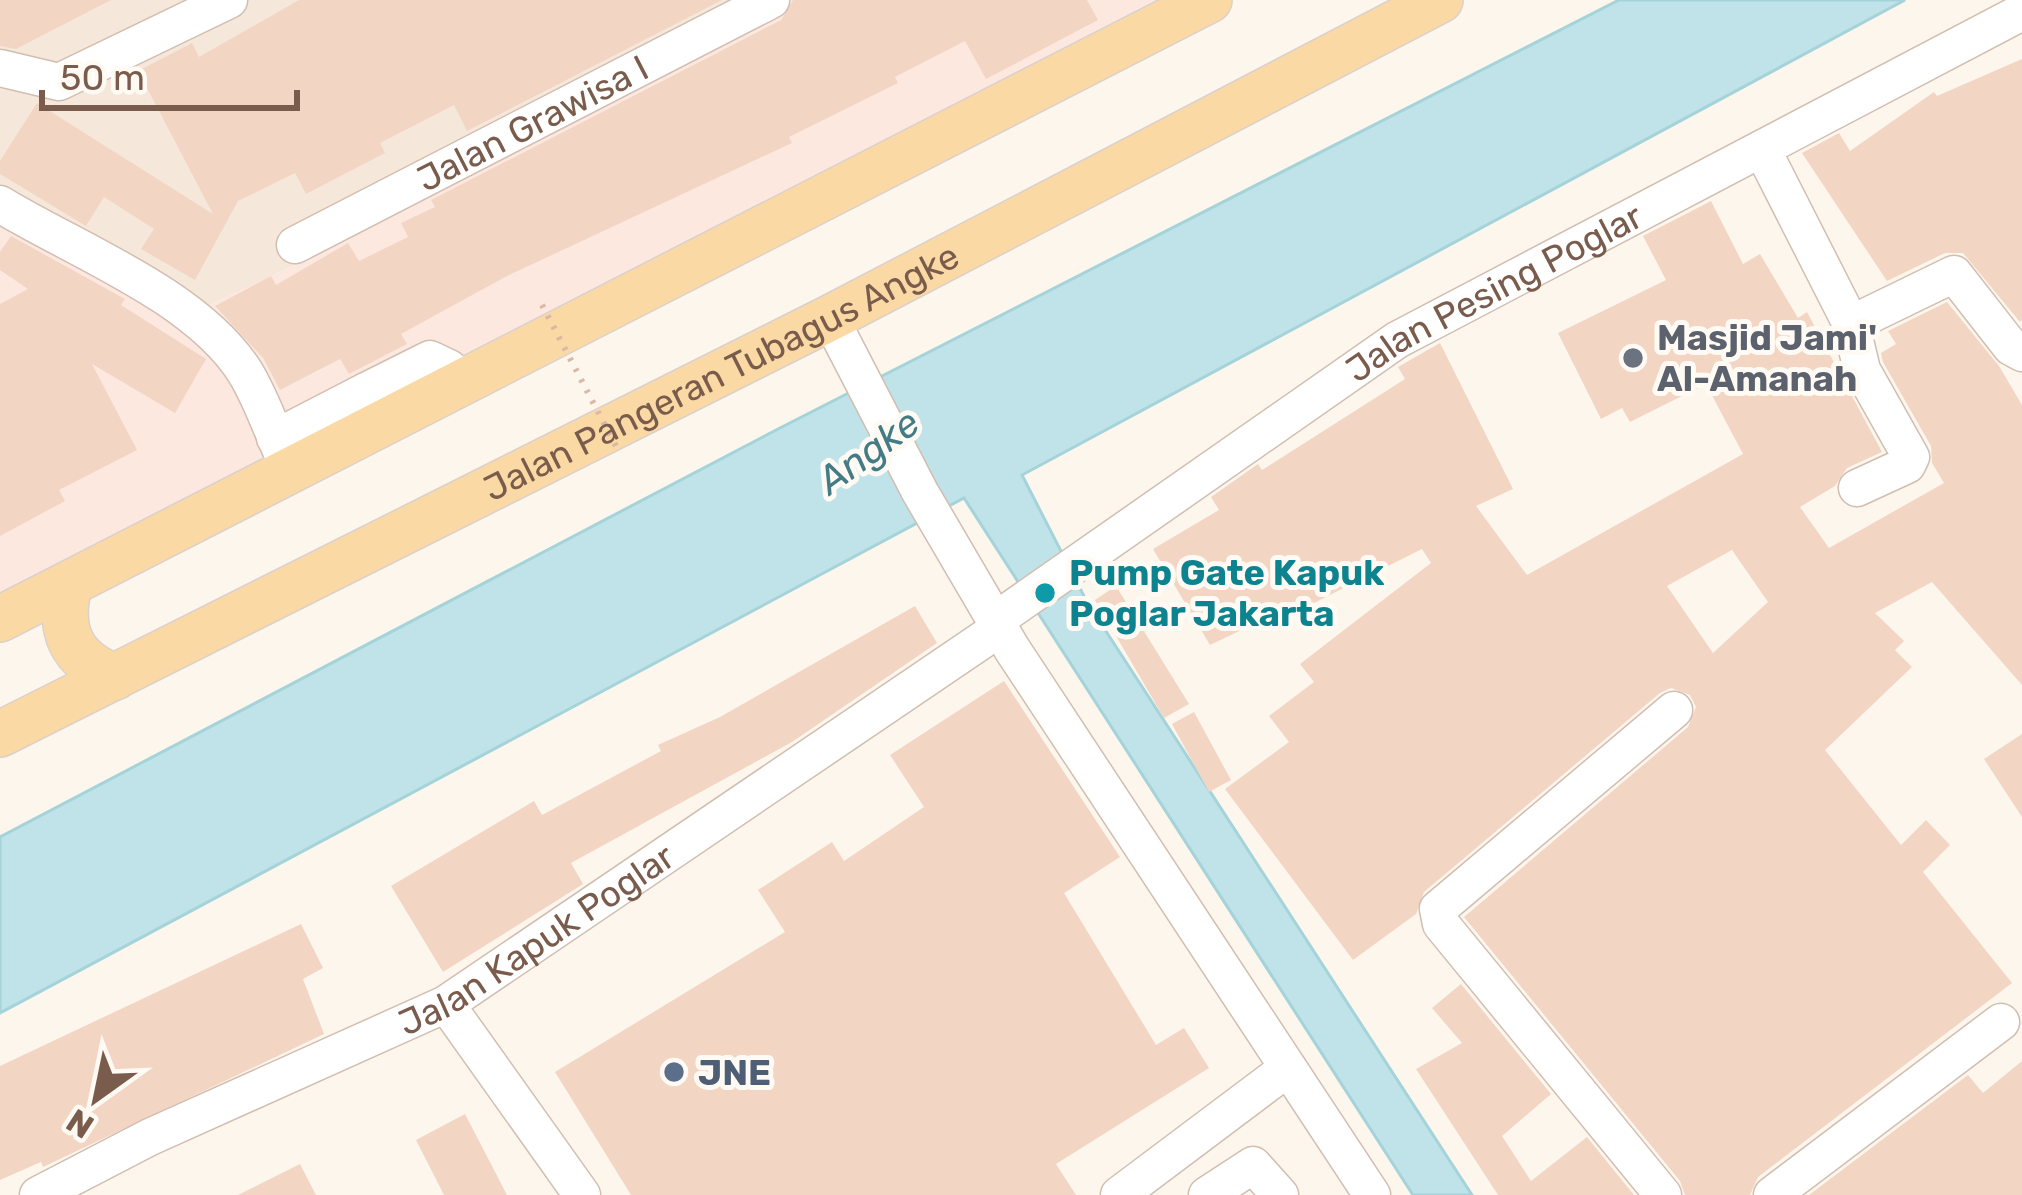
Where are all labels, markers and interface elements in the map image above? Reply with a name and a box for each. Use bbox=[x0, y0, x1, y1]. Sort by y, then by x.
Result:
scale bar bbox=[42, 36, 297, 110]
street label: Jalan Grawisa I bbox=[410, 46, 655, 201]
text: 50 m bbox=[60, 56, 145, 99]
street label: Jalan Pesing Poglar bbox=[1338, 194, 1650, 391]
street label: Jalan Pangeran Tubagus Angke bbox=[477, 231, 967, 509]
place label: Masjid Jami' Al-Amanah bbox=[1657, 316, 1877, 400]
marker: Masjid Jami' Al-Amanah bbox=[1620, 345, 1646, 371]
water label: Angke bbox=[808, 399, 928, 503]
place label: Pump Gate Kapuk Poglar Jakarta bbox=[1069, 551, 1384, 635]
marker: Pump Gate Kapuk Poglar Jakarta bbox=[1032, 580, 1058, 606]
street label: Jalan Kapuk Poglar bbox=[392, 834, 683, 1045]
north arrow bbox=[36, 1039, 156, 1159]
place label: JNE bbox=[698, 1051, 771, 1094]
marker: JNE bbox=[661, 1059, 687, 1085]
text: N bbox=[59, 1101, 101, 1147]

